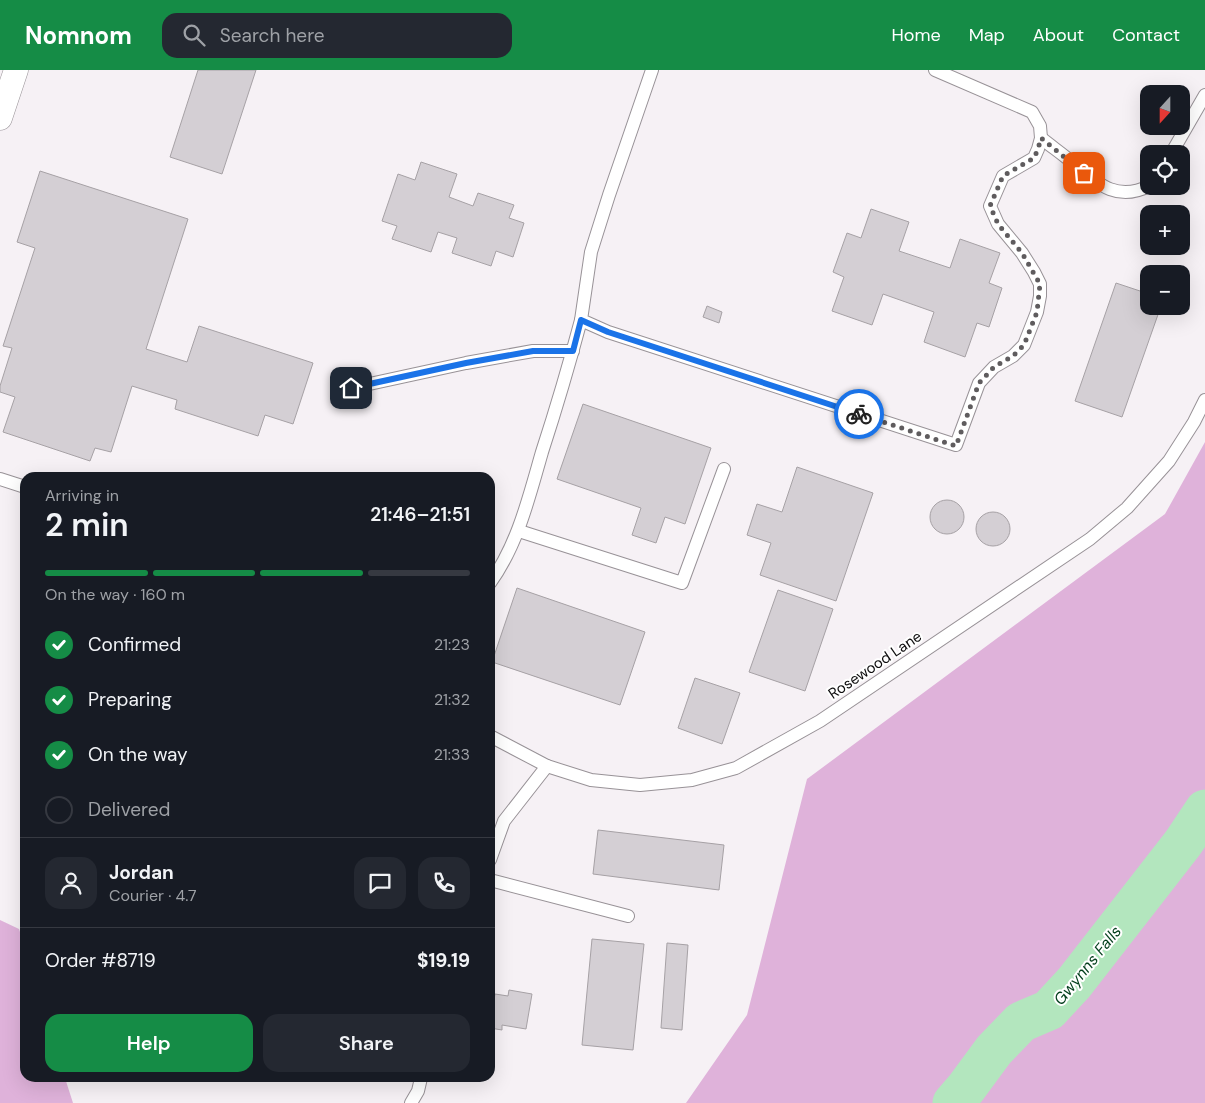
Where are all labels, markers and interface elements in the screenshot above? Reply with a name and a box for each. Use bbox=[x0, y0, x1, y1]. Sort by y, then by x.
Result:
search box bbox=[162, 13, 512, 58]
text: Nomnom bbox=[25, 20, 132, 51]
icon: search bbox=[180, 21, 208, 49]
text: Search here bbox=[220, 23, 325, 48]
text: Home bbox=[891, 23, 941, 47]
text: Map bbox=[969, 23, 1005, 47]
text: About bbox=[1033, 23, 1084, 47]
text: Contact bbox=[1112, 23, 1180, 47]
north arrow bbox=[1140, 85, 1190, 135]
map controls bbox=[1140, 85, 1190, 315]
button: locate bbox=[1140, 145, 1190, 195]
pin bbox=[1063, 152, 1105, 194]
icon: bag bbox=[1070, 159, 1098, 187]
button: + bbox=[1140, 205, 1190, 255]
button: − bbox=[1140, 265, 1190, 315]
pin bbox=[330, 367, 372, 409]
icon: home bbox=[337, 374, 365, 402]
courier bbox=[834, 389, 884, 439]
icon: bike bbox=[845, 400, 873, 428]
text: Arriving in bbox=[45, 485, 119, 506]
text: 21:46–21:51 bbox=[370, 502, 470, 527]
text: 2 min bbox=[45, 504, 129, 546]
text: On the way · 160 m bbox=[45, 584, 185, 605]
street label: Rosewood Lane bbox=[824, 626, 926, 704]
icon: check bbox=[45, 631, 73, 659]
text: Confirmed bbox=[88, 632, 181, 657]
text: 21:23 bbox=[434, 634, 470, 655]
icon: check bbox=[45, 686, 73, 714]
text: Preparing bbox=[88, 687, 172, 712]
text: 21:32 bbox=[434, 689, 470, 710]
icon: check bbox=[45, 741, 73, 769]
text: On the way bbox=[88, 742, 188, 767]
text: 21:33 bbox=[434, 744, 470, 765]
text: Delivered bbox=[88, 797, 170, 822]
button: person bbox=[45, 857, 97, 909]
button: chat bbox=[354, 857, 406, 909]
button: phone bbox=[418, 857, 470, 909]
text: Jordan bbox=[109, 860, 174, 885]
text: Courier · 4.7 bbox=[109, 885, 197, 906]
water label: Gwynns Falls bbox=[1049, 921, 1126, 1009]
text: Order #8719 bbox=[45, 948, 156, 973]
text: $19.19 bbox=[417, 948, 470, 973]
button: Help bbox=[45, 1014, 253, 1072]
button: Share bbox=[263, 1014, 470, 1072]

